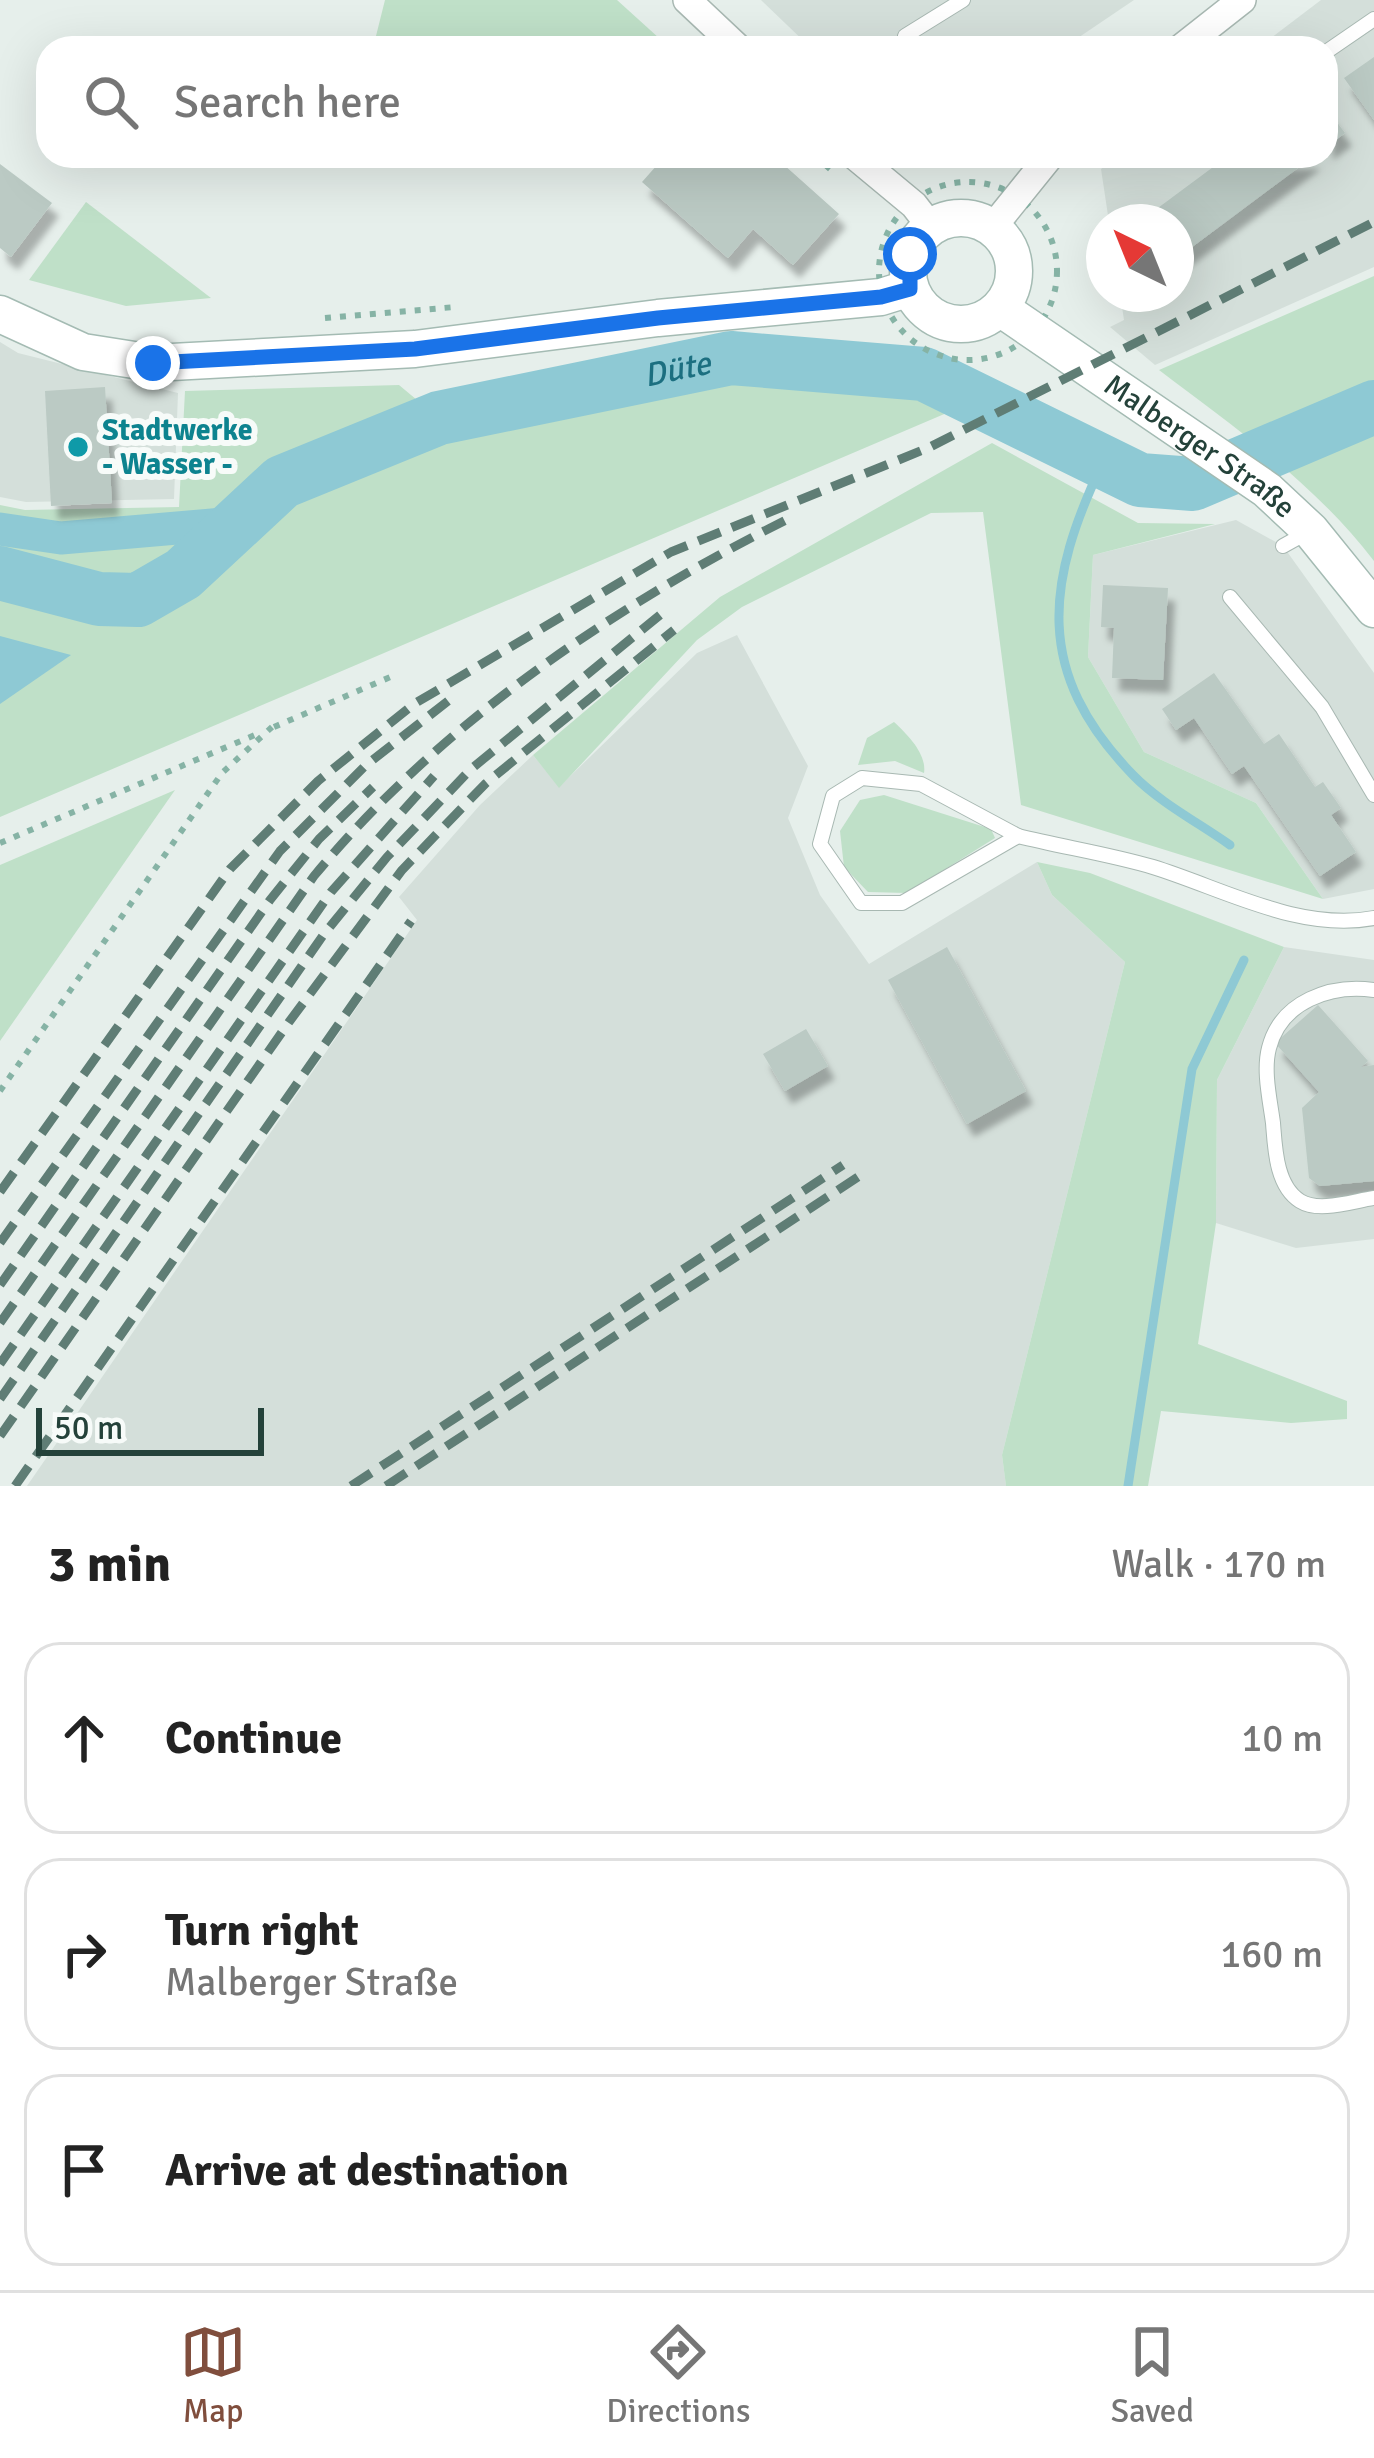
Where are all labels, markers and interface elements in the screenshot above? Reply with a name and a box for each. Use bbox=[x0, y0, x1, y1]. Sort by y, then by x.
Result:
search box bbox=[36, 36, 1338, 168]
icon: search bbox=[78, 69, 144, 135]
text: Search here bbox=[174, 75, 401, 130]
north arrow bbox=[1086, 204, 1194, 312]
route start bbox=[883, 227, 937, 281]
route end bbox=[126, 336, 180, 390]
water label: Düte bbox=[640, 342, 715, 396]
street label: Malberger Straße bbox=[1097, 366, 1303, 526]
place label: Stadtwerke - Wasser - bbox=[102, 412, 253, 483]
marker: Stadtwerke - Wasser - bbox=[65, 434, 91, 460]
scale bar bbox=[36, 1402, 264, 1455]
text: 50 m bbox=[54, 1408, 123, 1449]
text: 3 min bbox=[48, 1533, 171, 1596]
text: Walk · 170 m bbox=[1112, 1540, 1326, 1588]
icon: ahead bbox=[51, 1705, 117, 1771]
text: Continue bbox=[165, 1711, 342, 1766]
text: 10 m bbox=[1241, 1714, 1323, 1762]
text: Turn right bbox=[165, 1903, 359, 1958]
icon: right bbox=[51, 1921, 117, 1987]
text: 160 m bbox=[1220, 1930, 1323, 1978]
text: Malberger Straße bbox=[165, 1958, 458, 2006]
icon: arrive bbox=[51, 2137, 117, 2203]
text: Arrive at destination bbox=[165, 2143, 569, 2198]
tab: Map bbox=[180, 2319, 246, 2432]
tab: Directions bbox=[606, 2319, 751, 2432]
tab: Saved bbox=[1111, 2319, 1194, 2432]

